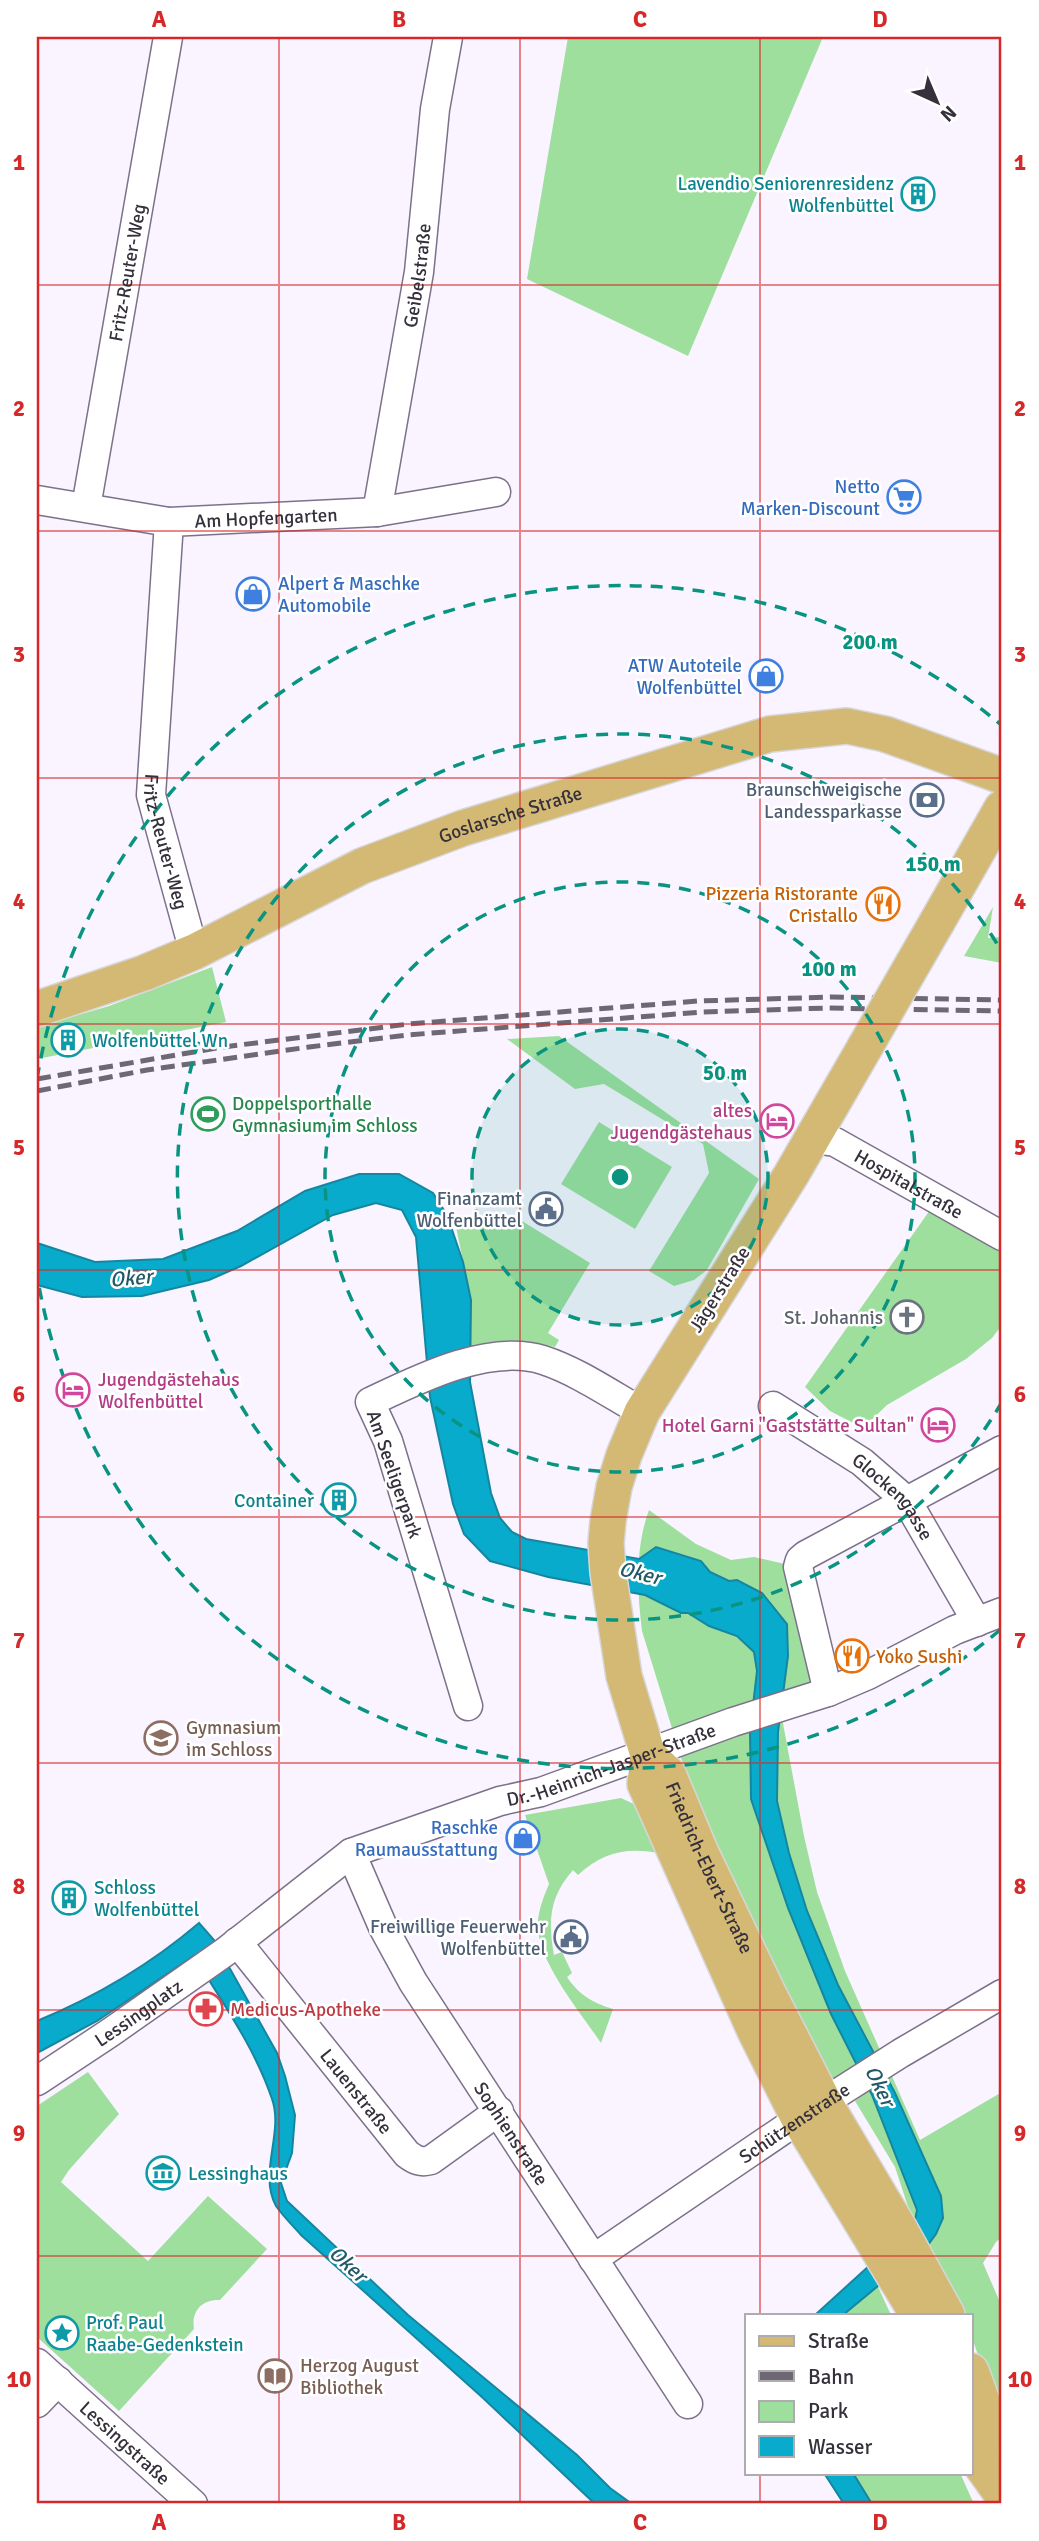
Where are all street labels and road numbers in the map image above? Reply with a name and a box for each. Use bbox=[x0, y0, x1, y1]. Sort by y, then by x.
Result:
street label: Fritz-Reuter-Weg bbox=[104, 202, 152, 343]
street label: Geibelstraße bbox=[398, 222, 437, 330]
street label: Am Hopfengarten bbox=[194, 503, 338, 534]
street label: Fritz-Reuter-Weg bbox=[138, 773, 193, 912]
street label: Goslarsche Straße bbox=[435, 781, 585, 849]
street label: Hospitalstraße bbox=[850, 1144, 967, 1225]
street label: Jägerstraße bbox=[684, 1242, 756, 1337]
street label: Am Seeligerpark bbox=[361, 1407, 427, 1542]
street label: Glockengasse bbox=[848, 1448, 938, 1545]
street label: Dr.-Heinrich-Jasper-Straße bbox=[504, 1718, 719, 1812]
street label: Friedrich-Ebert-Straße bbox=[660, 1778, 758, 1958]
street label: Lessingplatz bbox=[90, 1975, 187, 2053]
street label: Lauenstraße bbox=[314, 2044, 397, 2139]
street label: Sophienstraße bbox=[468, 2078, 553, 2190]
street label: Schützenstraße bbox=[735, 2078, 854, 2169]
street label: Lessingstraße bbox=[74, 2396, 175, 2491]

